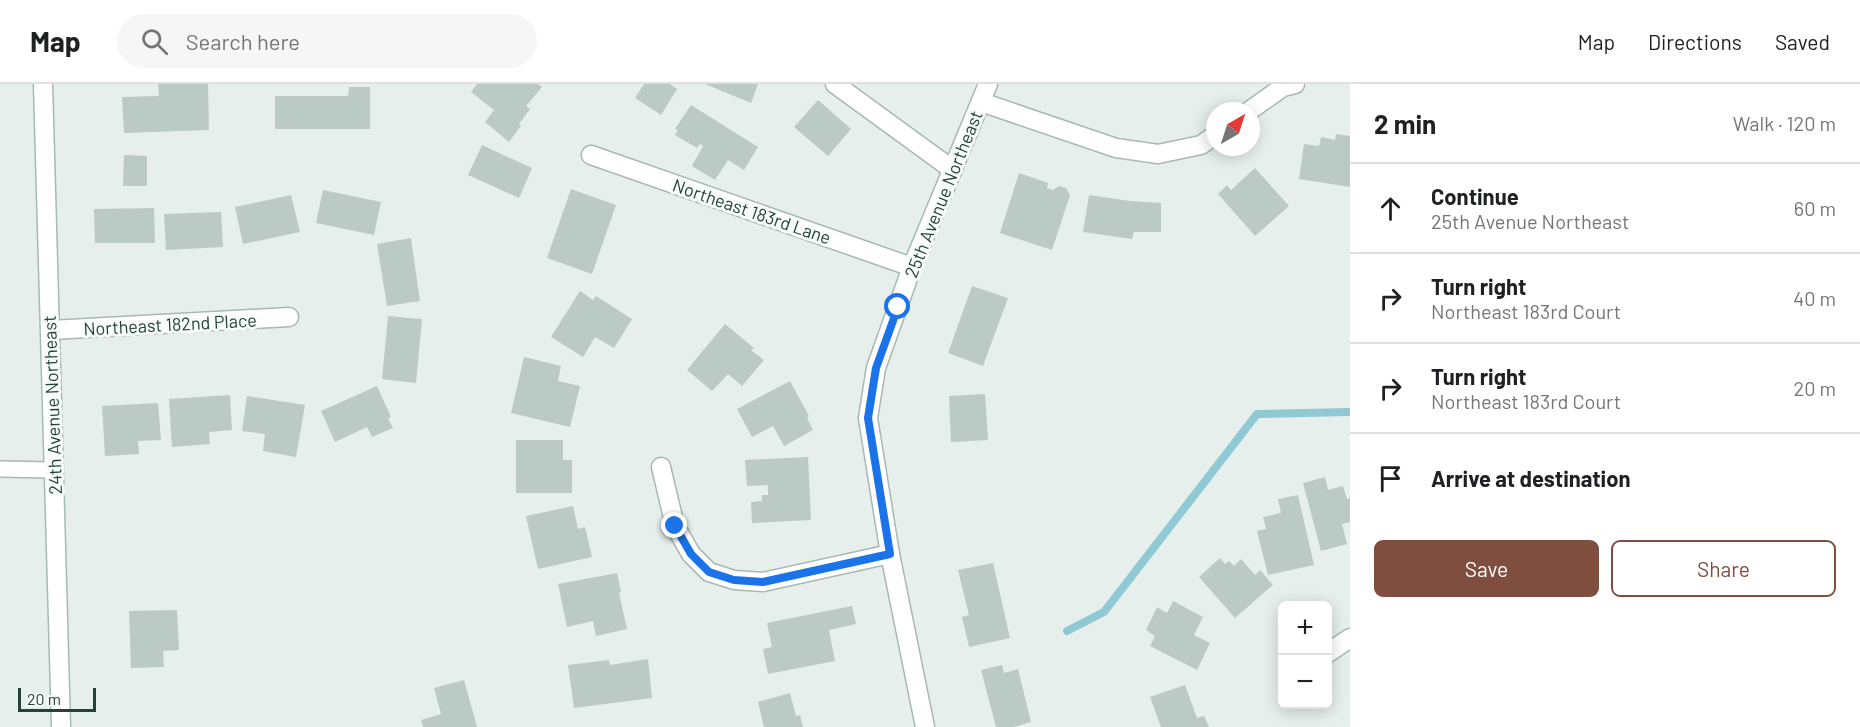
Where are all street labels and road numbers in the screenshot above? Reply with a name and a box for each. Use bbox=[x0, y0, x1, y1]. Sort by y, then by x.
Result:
street label: 25th Avenue Northeast bbox=[899, 107, 987, 281]
street label: Northeast 183rd Lane bbox=[670, 174, 834, 248]
street label: Northeast 182nd Place bbox=[83, 308, 257, 340]
street label: 24th Avenue Northeast bbox=[38, 315, 66, 495]

